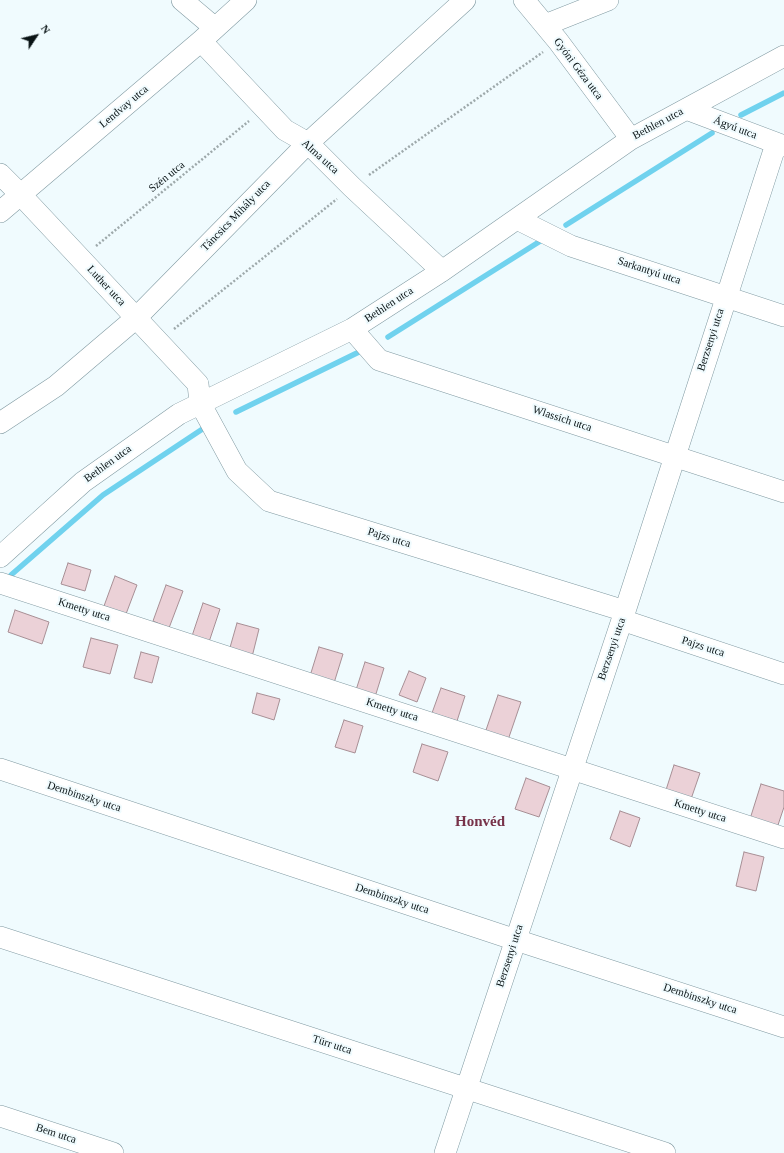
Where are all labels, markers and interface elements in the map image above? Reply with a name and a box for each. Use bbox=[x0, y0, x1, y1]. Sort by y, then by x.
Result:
north arrow bbox=[16, 16, 56, 56]
text: N bbox=[39, 22, 53, 36]
street label: Gyóni Géza utca bbox=[550, 36, 606, 102]
street label: Lendvay utca bbox=[97, 83, 151, 131]
street label: Bethlen utca bbox=[630, 105, 686, 143]
street label: Ágyú utca bbox=[711, 114, 759, 142]
street label: Alma utca bbox=[299, 137, 341, 177]
street label: Szén utca bbox=[146, 159, 188, 195]
street label: Táncsics Mihály utca bbox=[199, 178, 273, 254]
street label: Sarkantyú utca bbox=[616, 255, 682, 287]
street label: Luther utca bbox=[84, 263, 128, 309]
street label: Bethlen utca bbox=[362, 284, 416, 326]
street label: Berzsenyi utca bbox=[695, 307, 727, 373]
street label: Wlassich utca bbox=[531, 403, 593, 435]
street label: Bethlen utca bbox=[82, 442, 134, 486]
street label: Pajzs utca bbox=[366, 525, 412, 551]
street label: Kmetty utca bbox=[56, 595, 112, 625]
street label: Berzsenyi utca bbox=[595, 616, 629, 682]
street label: Pajzs utca bbox=[680, 634, 726, 660]
street label: Kmetty utca bbox=[364, 695, 420, 725]
street label: Dembinszky utca bbox=[46, 779, 122, 815]
street label: Kmetty utca bbox=[672, 796, 728, 826]
district label: Honvéd bbox=[455, 813, 505, 831]
street label: Dembinszky utca bbox=[354, 881, 430, 917]
street label: Berzsenyi utca bbox=[494, 923, 526, 989]
street label: Dembinszky utca bbox=[662, 981, 738, 1017]
street label: Türr utca bbox=[311, 1032, 353, 1058]
street label: Bem utca bbox=[34, 1121, 78, 1147]

